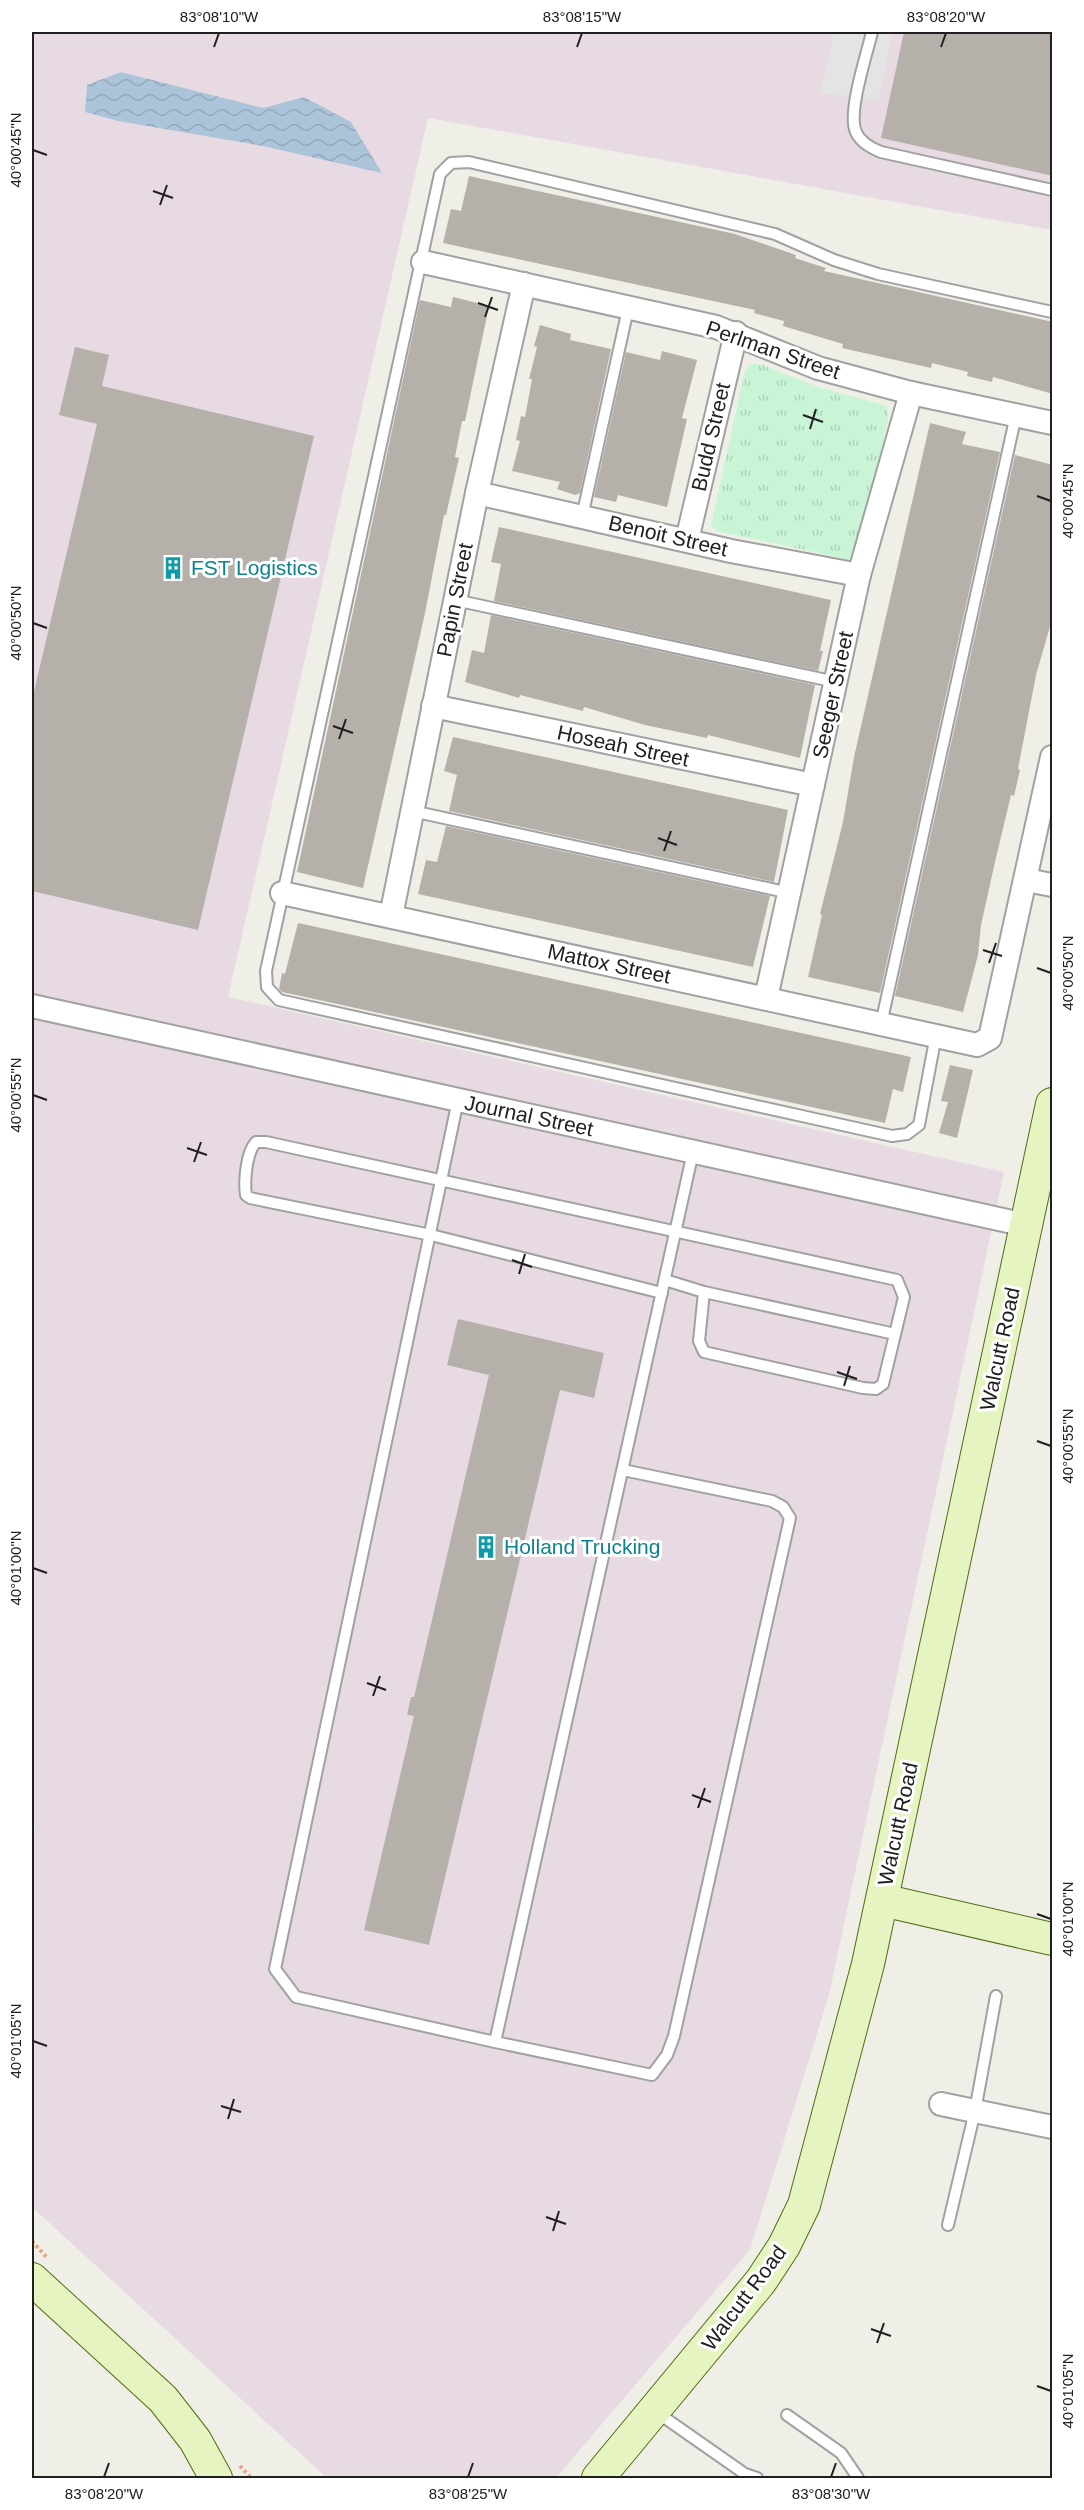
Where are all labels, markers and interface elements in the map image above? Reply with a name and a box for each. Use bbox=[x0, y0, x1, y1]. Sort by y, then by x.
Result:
text: 83°08'10"W bbox=[180, 8, 259, 25]
text: 83°08'15"W bbox=[543, 8, 622, 25]
text: 83°08'20"W bbox=[907, 8, 986, 25]
text: 40°00'45"N bbox=[7, 112, 24, 188]
street label: Perlman Street bbox=[703, 316, 843, 383]
street label: Budd Street bbox=[687, 380, 734, 494]
text: 40°00'45"N bbox=[1059, 463, 1076, 539]
street label: Benoit Street bbox=[606, 511, 730, 560]
street label: Papin Street bbox=[432, 541, 477, 659]
building icon: FST Logistics bbox=[160, 555, 186, 581]
place label: FST Logistics bbox=[191, 556, 318, 579]
text: 40°00'50"N bbox=[7, 585, 24, 661]
street label: Seeger Street bbox=[808, 629, 857, 761]
street label: Hoseah Street bbox=[555, 720, 691, 771]
text: 40°00'50"N bbox=[1059, 935, 1076, 1011]
street label: Mattox Street bbox=[546, 939, 673, 988]
text: 40°00'55"N bbox=[7, 1057, 24, 1133]
street label: Journal Street bbox=[463, 1091, 596, 1140]
street label: Walcutt Road bbox=[975, 1285, 1024, 1413]
text: 40°00'55"N bbox=[1059, 1408, 1076, 1484]
text: 40°01'00"N bbox=[7, 1530, 24, 1606]
building icon: Holland Trucking bbox=[473, 1534, 499, 1560]
place label: Holland Trucking bbox=[504, 1535, 660, 1558]
street label: Walcutt Road bbox=[873, 1760, 922, 1888]
text: 40°01'00"N bbox=[1059, 1881, 1076, 1957]
text: 40°01'05"N bbox=[7, 2003, 24, 2079]
street label: Walcutt Road bbox=[697, 2241, 790, 2355]
text: 40°01'05"N bbox=[1059, 2353, 1076, 2429]
text: 83°08'20"W bbox=[65, 2485, 144, 2502]
text: 83°08'25"W bbox=[429, 2485, 508, 2502]
text: 83°08'30"W bbox=[792, 2485, 871, 2502]

